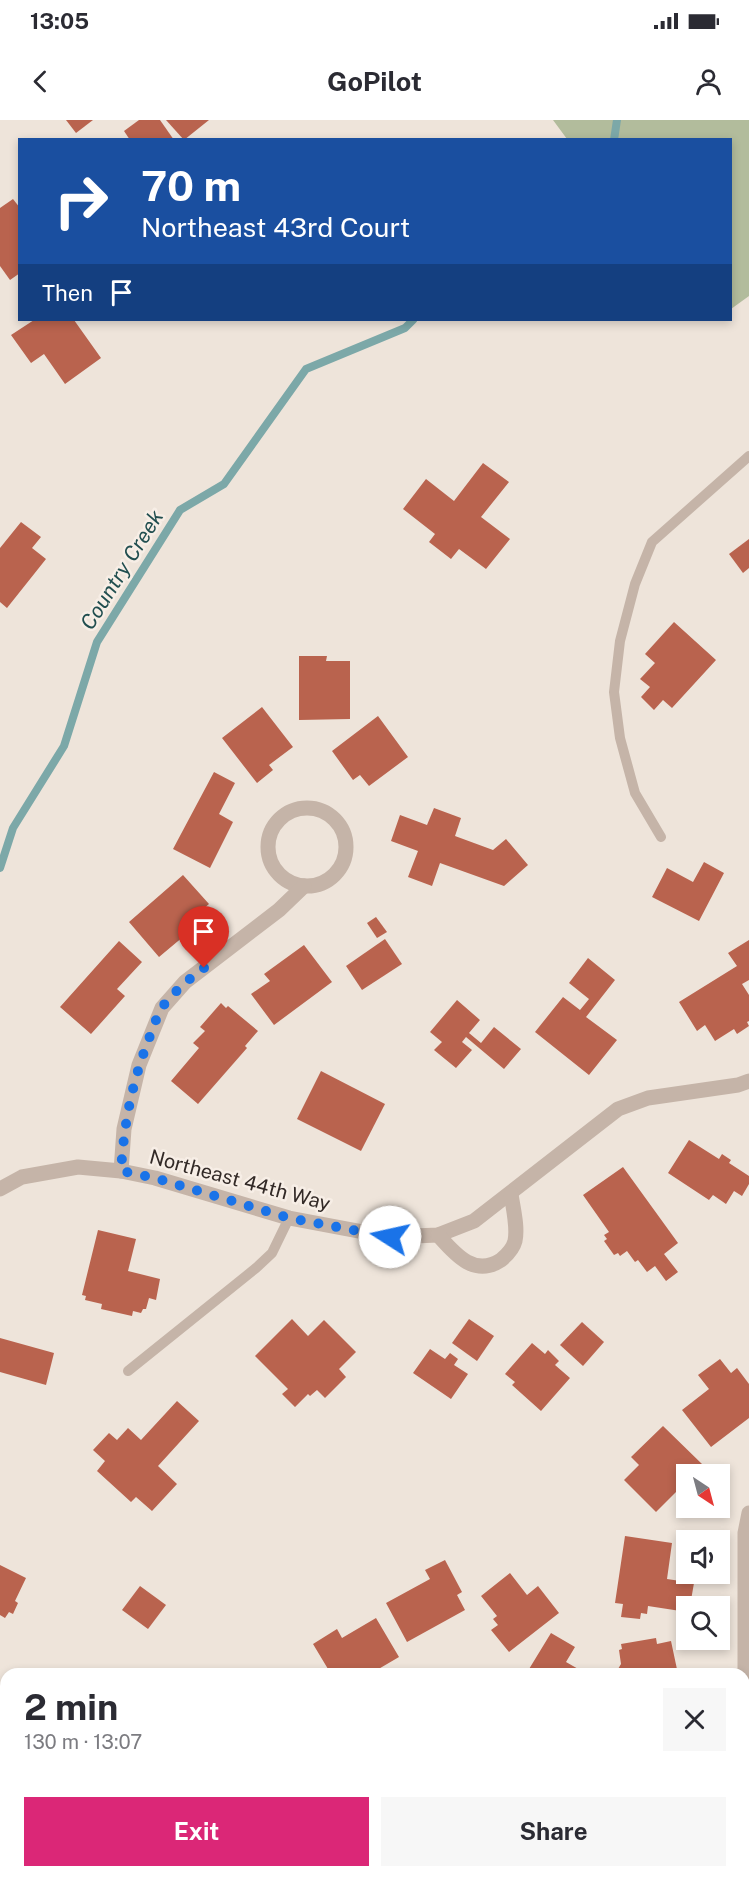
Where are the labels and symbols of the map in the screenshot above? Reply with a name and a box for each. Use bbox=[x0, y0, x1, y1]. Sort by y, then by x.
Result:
water label: Country Creek bbox=[75, 505, 169, 634]
pin bbox=[178, 906, 229, 968]
street label: Northeast 44th Way bbox=[147, 1144, 333, 1216]
position arrow bbox=[358, 1205, 422, 1269]
north arrow bbox=[676, 1464, 730, 1518]

